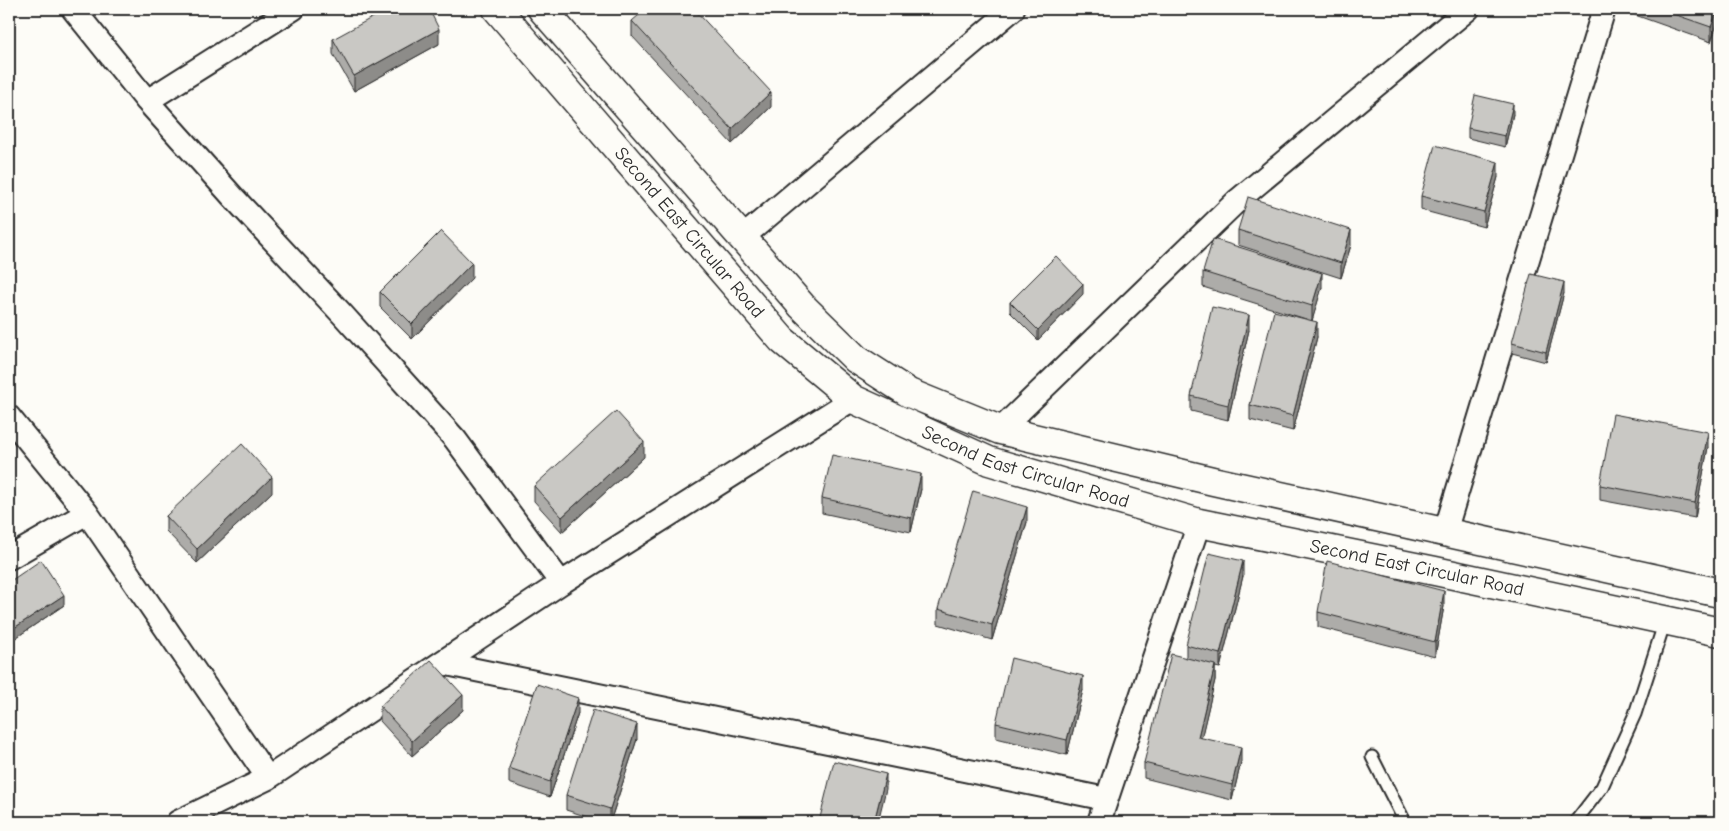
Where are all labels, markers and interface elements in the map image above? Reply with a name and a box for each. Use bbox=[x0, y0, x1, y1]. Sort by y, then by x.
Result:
street label: Second East Circular Road bbox=[610, 143, 769, 322]
street label: Second East Circular Road bbox=[918, 421, 1132, 513]
street label: Second East Circular Road bbox=[1308, 535, 1526, 601]

